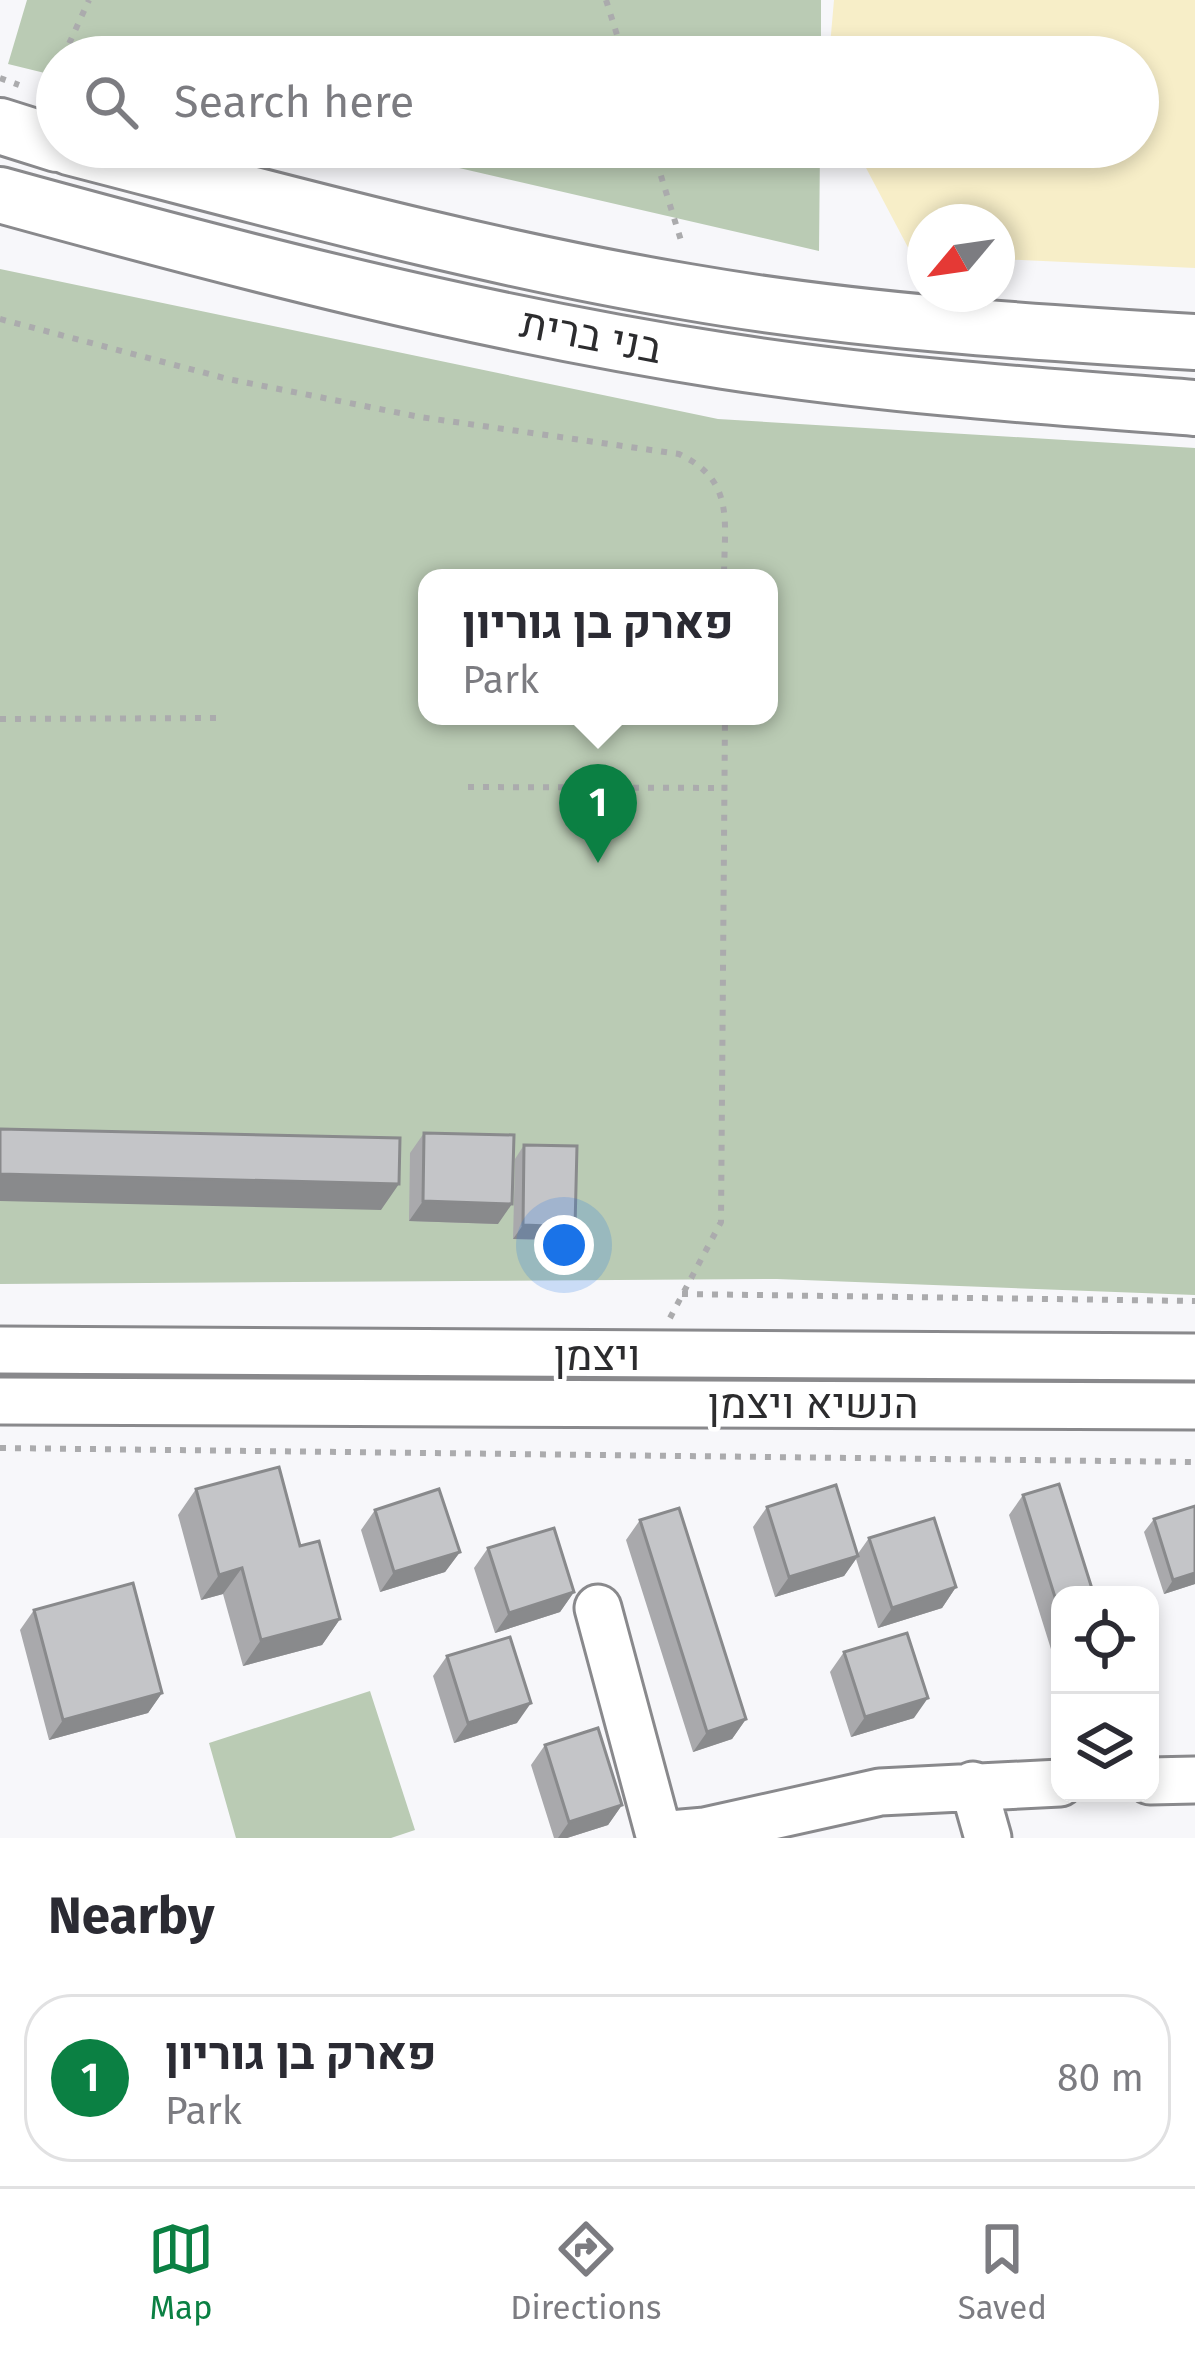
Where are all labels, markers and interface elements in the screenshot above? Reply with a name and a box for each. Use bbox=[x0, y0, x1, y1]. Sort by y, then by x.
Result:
search box bbox=[36, 36, 1159, 168]
icon: search bbox=[78, 69, 144, 135]
text: Search here bbox=[174, 75, 414, 129]
north arrow bbox=[907, 204, 1015, 312]
street label: בני ברית bbox=[516, 298, 666, 374]
popup bbox=[418, 569, 778, 725]
text: פארק בן גוריון bbox=[462, 596, 734, 650]
text: Park bbox=[462, 657, 539, 703]
pin: 1 bbox=[559, 764, 637, 863]
your location bbox=[534, 1215, 594, 1275]
street label: ויצמן bbox=[554, 1331, 640, 1381]
street label: הנשיא ויצמן bbox=[708, 1379, 918, 1429]
map controls bbox=[1051, 1586, 1159, 1802]
button: locate bbox=[1051, 1586, 1159, 1694]
button: layers bbox=[1051, 1694, 1159, 1802]
text: Nearby bbox=[48, 1885, 214, 1947]
text: פארק בן גוריון bbox=[165, 2027, 437, 2081]
text: 1 bbox=[81, 2055, 99, 2101]
text: 80 m bbox=[1057, 2055, 1144, 2101]
text: Park bbox=[165, 2088, 242, 2134]
tab: Map bbox=[148, 2216, 214, 2328]
tab: Directions bbox=[510, 2216, 662, 2328]
tab: Saved bbox=[958, 2216, 1047, 2328]

